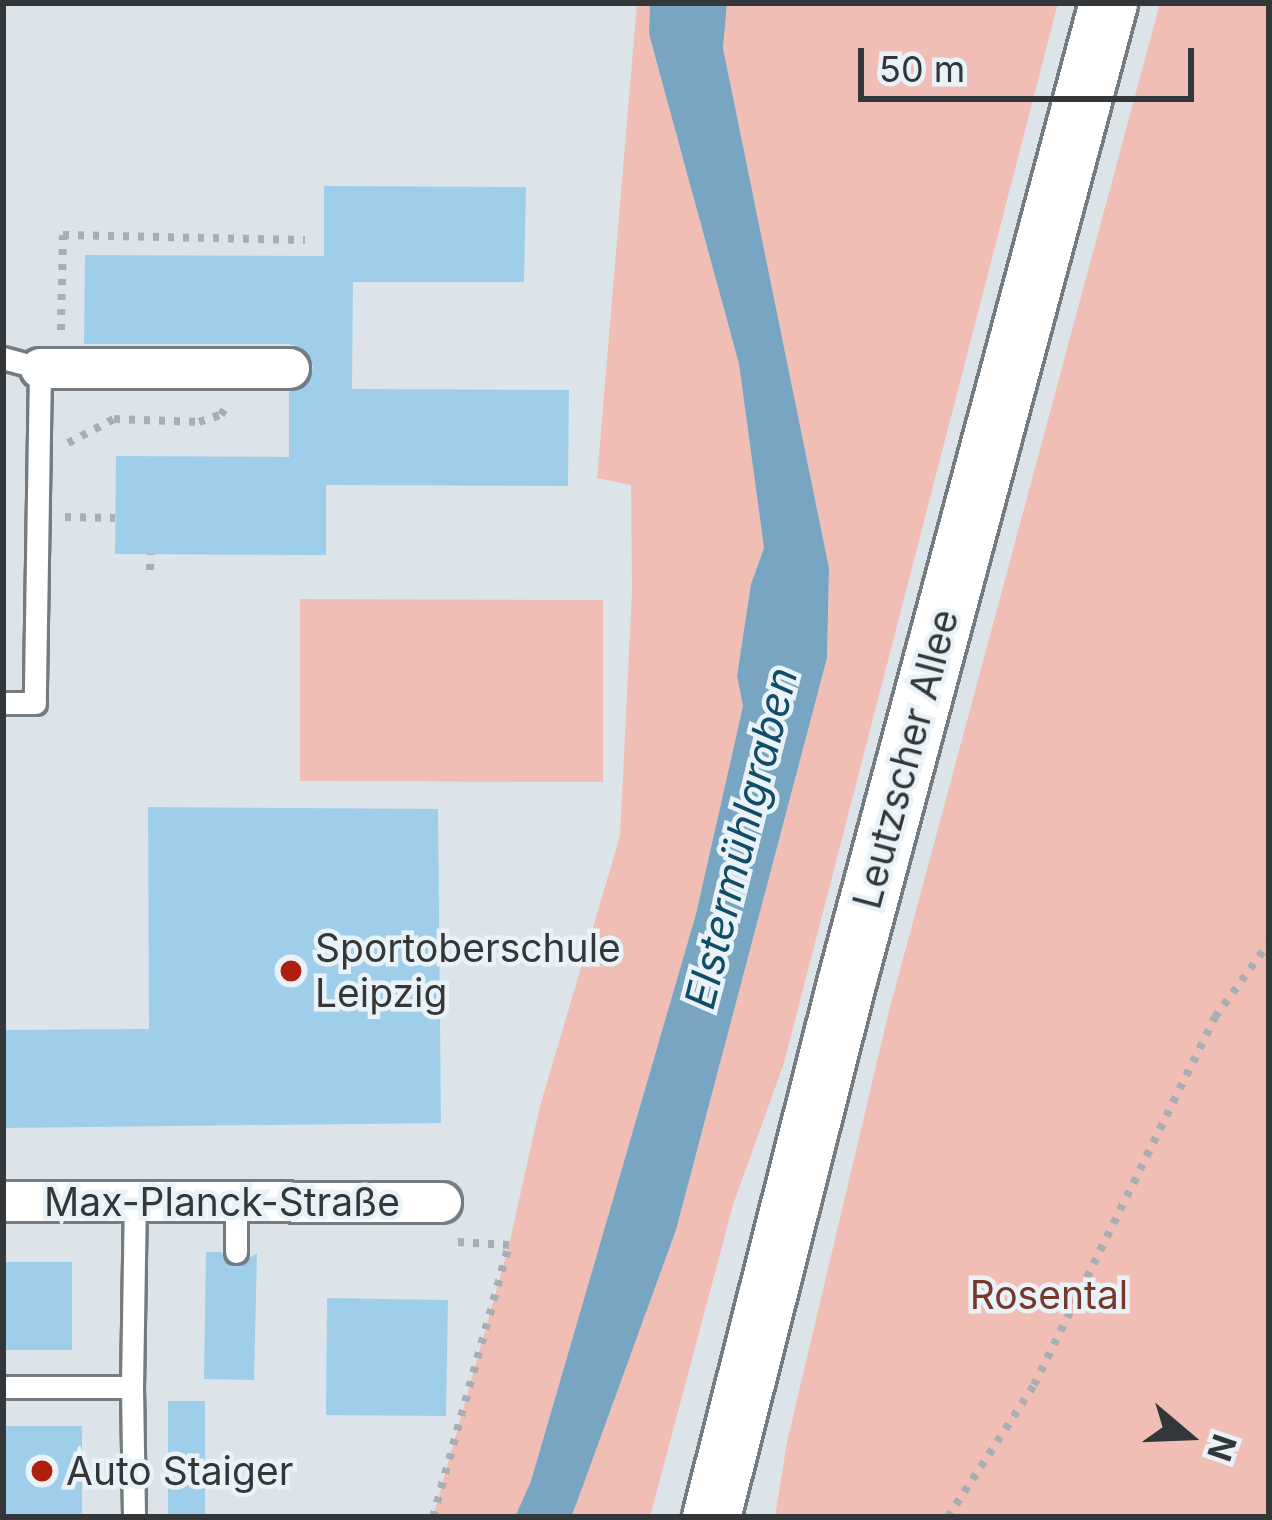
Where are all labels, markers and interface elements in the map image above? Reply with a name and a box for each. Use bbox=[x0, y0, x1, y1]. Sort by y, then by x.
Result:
scale bar bbox=[864, 24, 1200, 98]
text: 50 m bbox=[879, 47, 965, 91]
street label: Leutzscher Allee bbox=[844, 604, 968, 914]
water label: Elstermühlgraben bbox=[674, 662, 808, 1014]
place label: Sportoberschule Leipzig bbox=[315, 926, 621, 1017]
marker: Sportoberschule Leipzig bbox=[278, 958, 304, 984]
street label: Max-Planck-Straße bbox=[44, 1179, 400, 1225]
park label: Rosental bbox=[970, 1272, 1128, 1318]
north arrow bbox=[1128, 1376, 1248, 1496]
text: N bbox=[1199, 1429, 1245, 1466]
place label: Auto Staiger bbox=[66, 1448, 293, 1494]
marker: Auto Staiger bbox=[29, 1458, 55, 1484]

